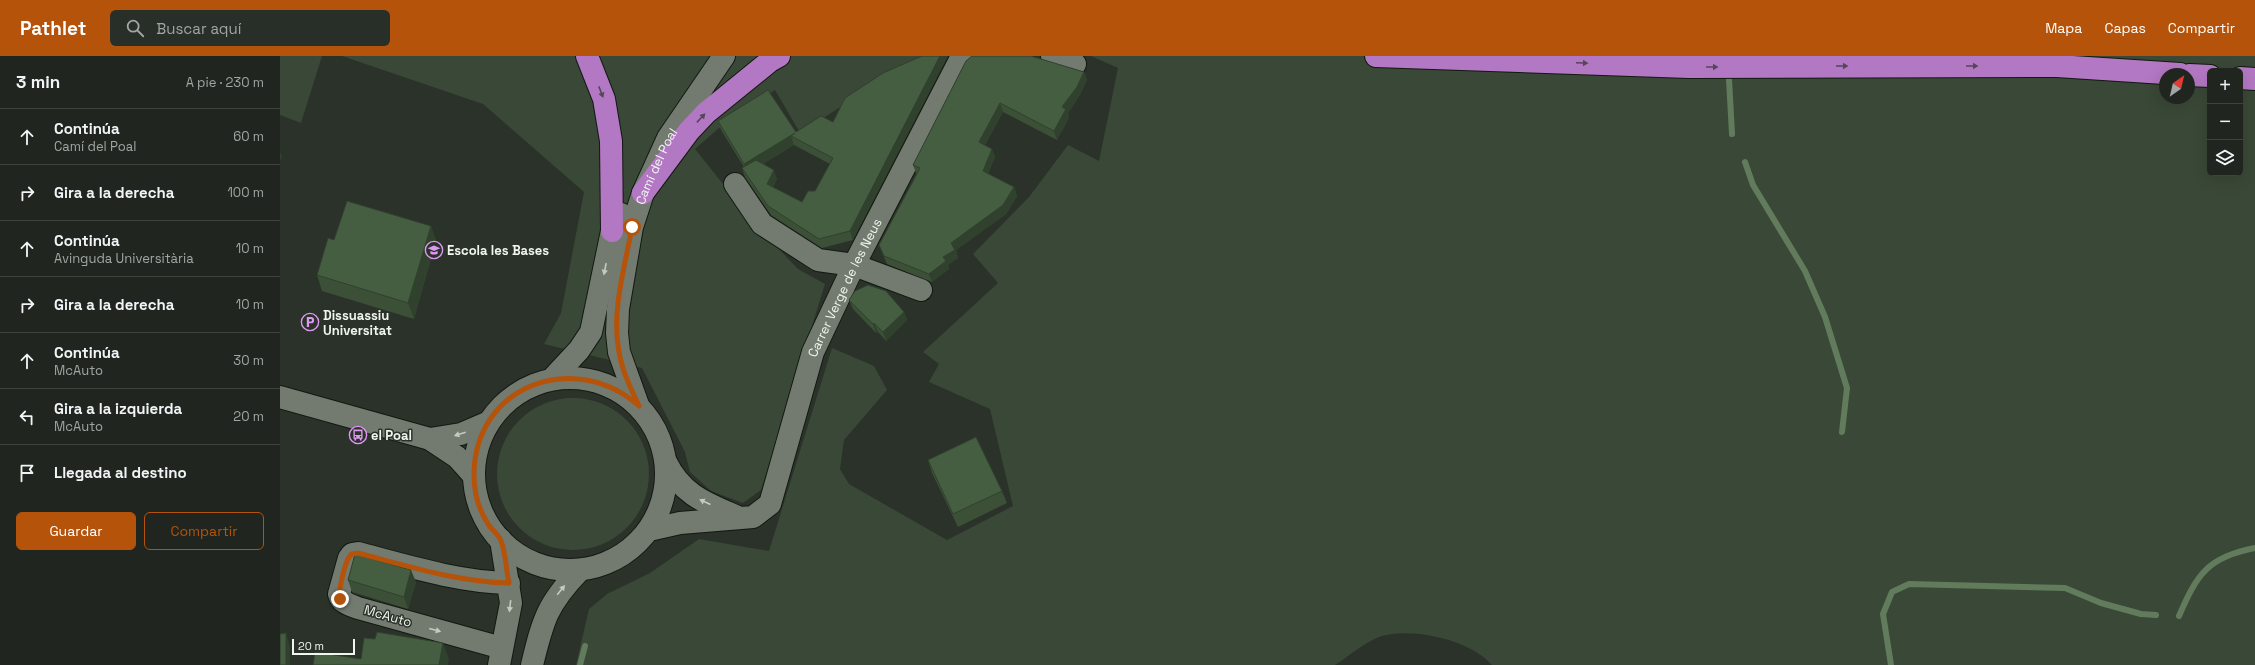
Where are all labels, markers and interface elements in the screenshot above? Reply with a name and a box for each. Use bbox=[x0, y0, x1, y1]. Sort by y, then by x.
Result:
search box bbox=[110, 10, 390, 46]
text: Pathlet bbox=[20, 16, 86, 41]
icon: search bbox=[124, 17, 146, 39]
text: Buscar aquí bbox=[156, 19, 241, 38]
text: Mapa bbox=[2045, 19, 2082, 37]
text: Capas bbox=[2104, 19, 2146, 37]
text: Compartir bbox=[2168, 19, 2235, 37]
one-way arrow bbox=[1576, 60, 1588, 67]
one-way arrow bbox=[1836, 63, 1849, 69]
one-way arrow bbox=[1966, 63, 1979, 69]
one-way arrow bbox=[1706, 64, 1719, 70]
north arrow bbox=[2159, 68, 2195, 104]
map controls bbox=[2207, 68, 2243, 176]
button: + bbox=[2207, 68, 2243, 104]
text: 3 min bbox=[16, 71, 60, 93]
text: A pie · 230 m bbox=[186, 74, 264, 91]
one-way arrow bbox=[599, 87, 605, 99]
button: − bbox=[2207, 104, 2243, 140]
one-way arrow bbox=[696, 114, 705, 123]
text: Continúa bbox=[54, 119, 120, 138]
street label: Camí del Poal bbox=[631, 125, 681, 207]
icon: ahead bbox=[16, 126, 38, 148]
text: 60 m bbox=[233, 128, 264, 145]
text: Camí del Poal bbox=[54, 138, 136, 155]
button: layers bbox=[2207, 140, 2243, 176]
icon: right bbox=[16, 182, 38, 204]
text: Gira a la derecha bbox=[54, 183, 174, 202]
text: 100 m bbox=[227, 184, 264, 201]
street label: Carrer Verge de les Neus bbox=[804, 215, 885, 359]
route start bbox=[623, 218, 641, 236]
text: Continúa bbox=[54, 231, 120, 250]
icon: ahead bbox=[16, 238, 38, 260]
text: 10 m bbox=[236, 240, 264, 257]
school or university icon: Escola les Bases bbox=[424, 240, 444, 260]
place label: Escola les Bases bbox=[447, 242, 549, 259]
text: Avinguda Universitària bbox=[54, 250, 194, 267]
one-way arrow bbox=[601, 263, 607, 275]
icon: right bbox=[16, 294, 38, 316]
text: Gira a la derecha bbox=[54, 295, 174, 314]
text: 10 m bbox=[236, 296, 264, 313]
place label: Dissuassiu Universitat bbox=[323, 307, 392, 339]
parking icon: Dissuassiu Universitat bbox=[300, 312, 320, 332]
text: Continúa bbox=[54, 343, 120, 362]
icon: ahead bbox=[16, 350, 38, 372]
text: 30 m bbox=[233, 352, 264, 369]
text: McAuto bbox=[54, 362, 103, 379]
text: Gira a la izquierda bbox=[54, 399, 182, 418]
icon: left bbox=[16, 406, 38, 428]
text: 20 m bbox=[233, 408, 264, 425]
text: McAuto bbox=[54, 418, 103, 435]
bus stop icon: el Poal bbox=[348, 425, 368, 445]
place label: el Poal bbox=[371, 427, 412, 444]
one-way arrow bbox=[454, 431, 466, 437]
icon: arrive bbox=[16, 462, 38, 484]
text: Llegada al destino bbox=[54, 463, 187, 482]
one-way arrow bbox=[699, 499, 711, 505]
button: Guardar bbox=[16, 512, 136, 550]
button: Compartir bbox=[144, 512, 264, 550]
one-way arrow bbox=[557, 585, 565, 596]
route end bbox=[331, 590, 349, 608]
one-way arrow bbox=[506, 600, 513, 612]
street label: McAuto bbox=[362, 601, 414, 631]
one-way arrow bbox=[429, 627, 441, 633]
scale bar bbox=[292, 637, 355, 656]
text: 20 m bbox=[298, 639, 324, 653]

